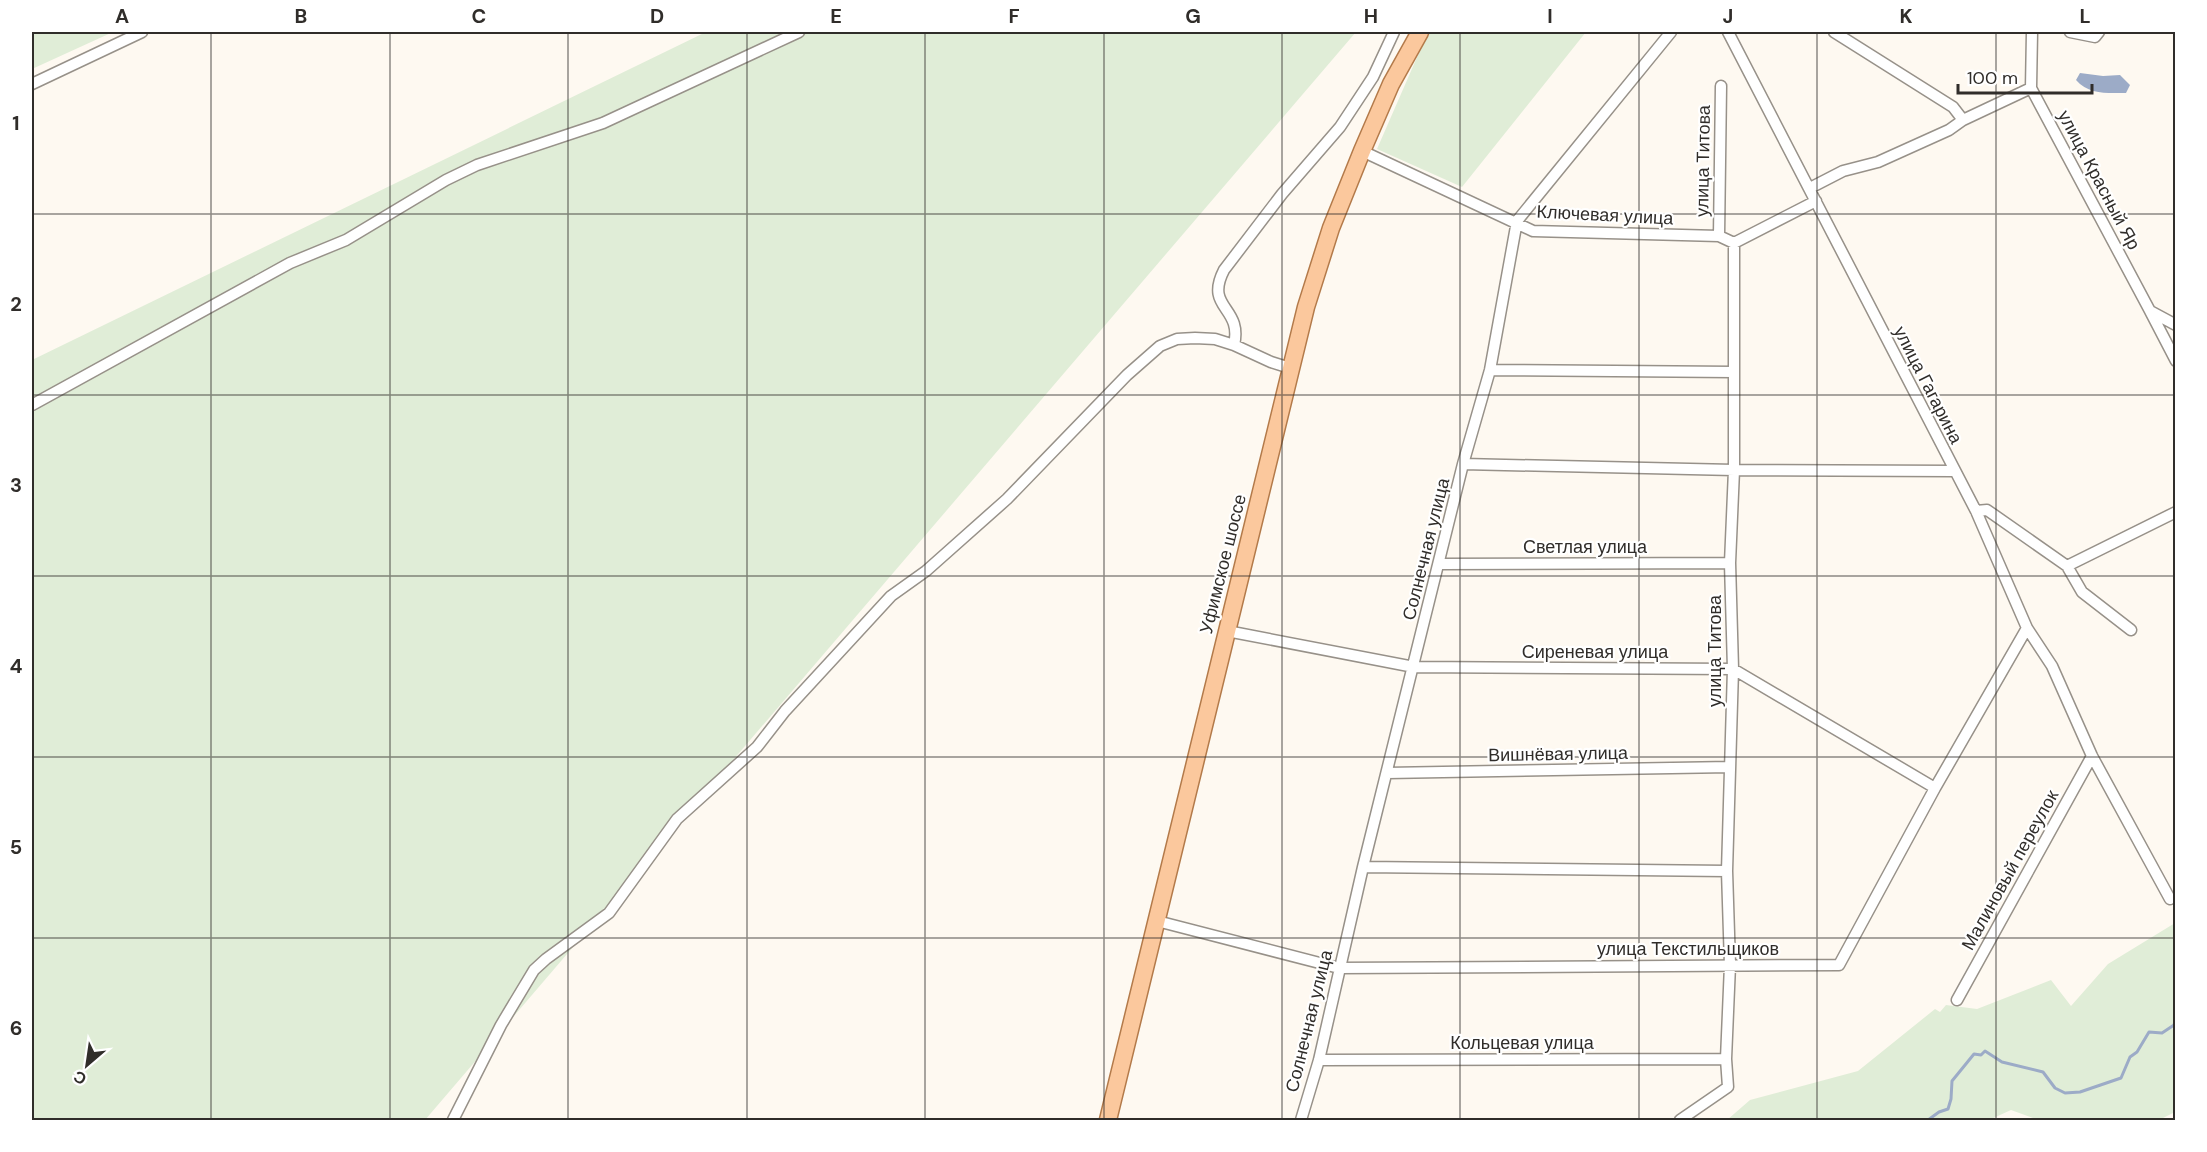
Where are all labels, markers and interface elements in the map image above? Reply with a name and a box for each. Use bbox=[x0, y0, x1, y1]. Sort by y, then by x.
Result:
text: A bbox=[115, 3, 129, 29]
text: B bbox=[295, 3, 307, 29]
text: C bbox=[472, 3, 486, 29]
text: D bbox=[650, 3, 664, 29]
text: E bbox=[830, 3, 842, 29]
text: F bbox=[1008, 3, 1020, 29]
text: G bbox=[1185, 3, 1201, 29]
text: H bbox=[1364, 3, 1378, 29]
text: I bbox=[1547, 3, 1553, 29]
text: J bbox=[1723, 3, 1733, 29]
text: K bbox=[1899, 3, 1913, 29]
text: L bbox=[2079, 3, 2091, 29]
scale bar bbox=[1958, 57, 2092, 95]
text: 100 m bbox=[1967, 66, 2018, 90]
street label: улица Титова bbox=[1690, 104, 1716, 217]
street label: улица Красный Яр bbox=[2052, 106, 2146, 254]
text: 1 bbox=[12, 110, 20, 136]
street label: Ключевая улица bbox=[1536, 199, 1675, 231]
text: 2 bbox=[10, 291, 22, 317]
street label: улица Гагарина bbox=[1888, 322, 1968, 449]
text: 3 bbox=[10, 472, 22, 498]
street label: Солнечная улица bbox=[1397, 474, 1456, 623]
street label: Уфимское шоссе bbox=[1194, 492, 1252, 636]
street label: Светлая улица bbox=[1523, 535, 1648, 559]
street label: улица Титова bbox=[1703, 594, 1727, 707]
street label: Сиреневая улица bbox=[1522, 640, 1669, 664]
text: 4 bbox=[10, 653, 23, 679]
street label: Вишнёвая улица bbox=[1488, 741, 1629, 767]
street label: Малиновый переулок bbox=[1956, 785, 2064, 954]
text: 5 bbox=[10, 834, 22, 860]
street label: улица Текстильщиков bbox=[1597, 937, 1779, 961]
street label: Солнечная улица bbox=[1280, 946, 1339, 1095]
text: 6 bbox=[10, 1015, 22, 1041]
street label: Кольцевая улица bbox=[1450, 1031, 1595, 1055]
north arrow bbox=[57, 1035, 117, 1095]
text: С bbox=[69, 1065, 90, 1090]

